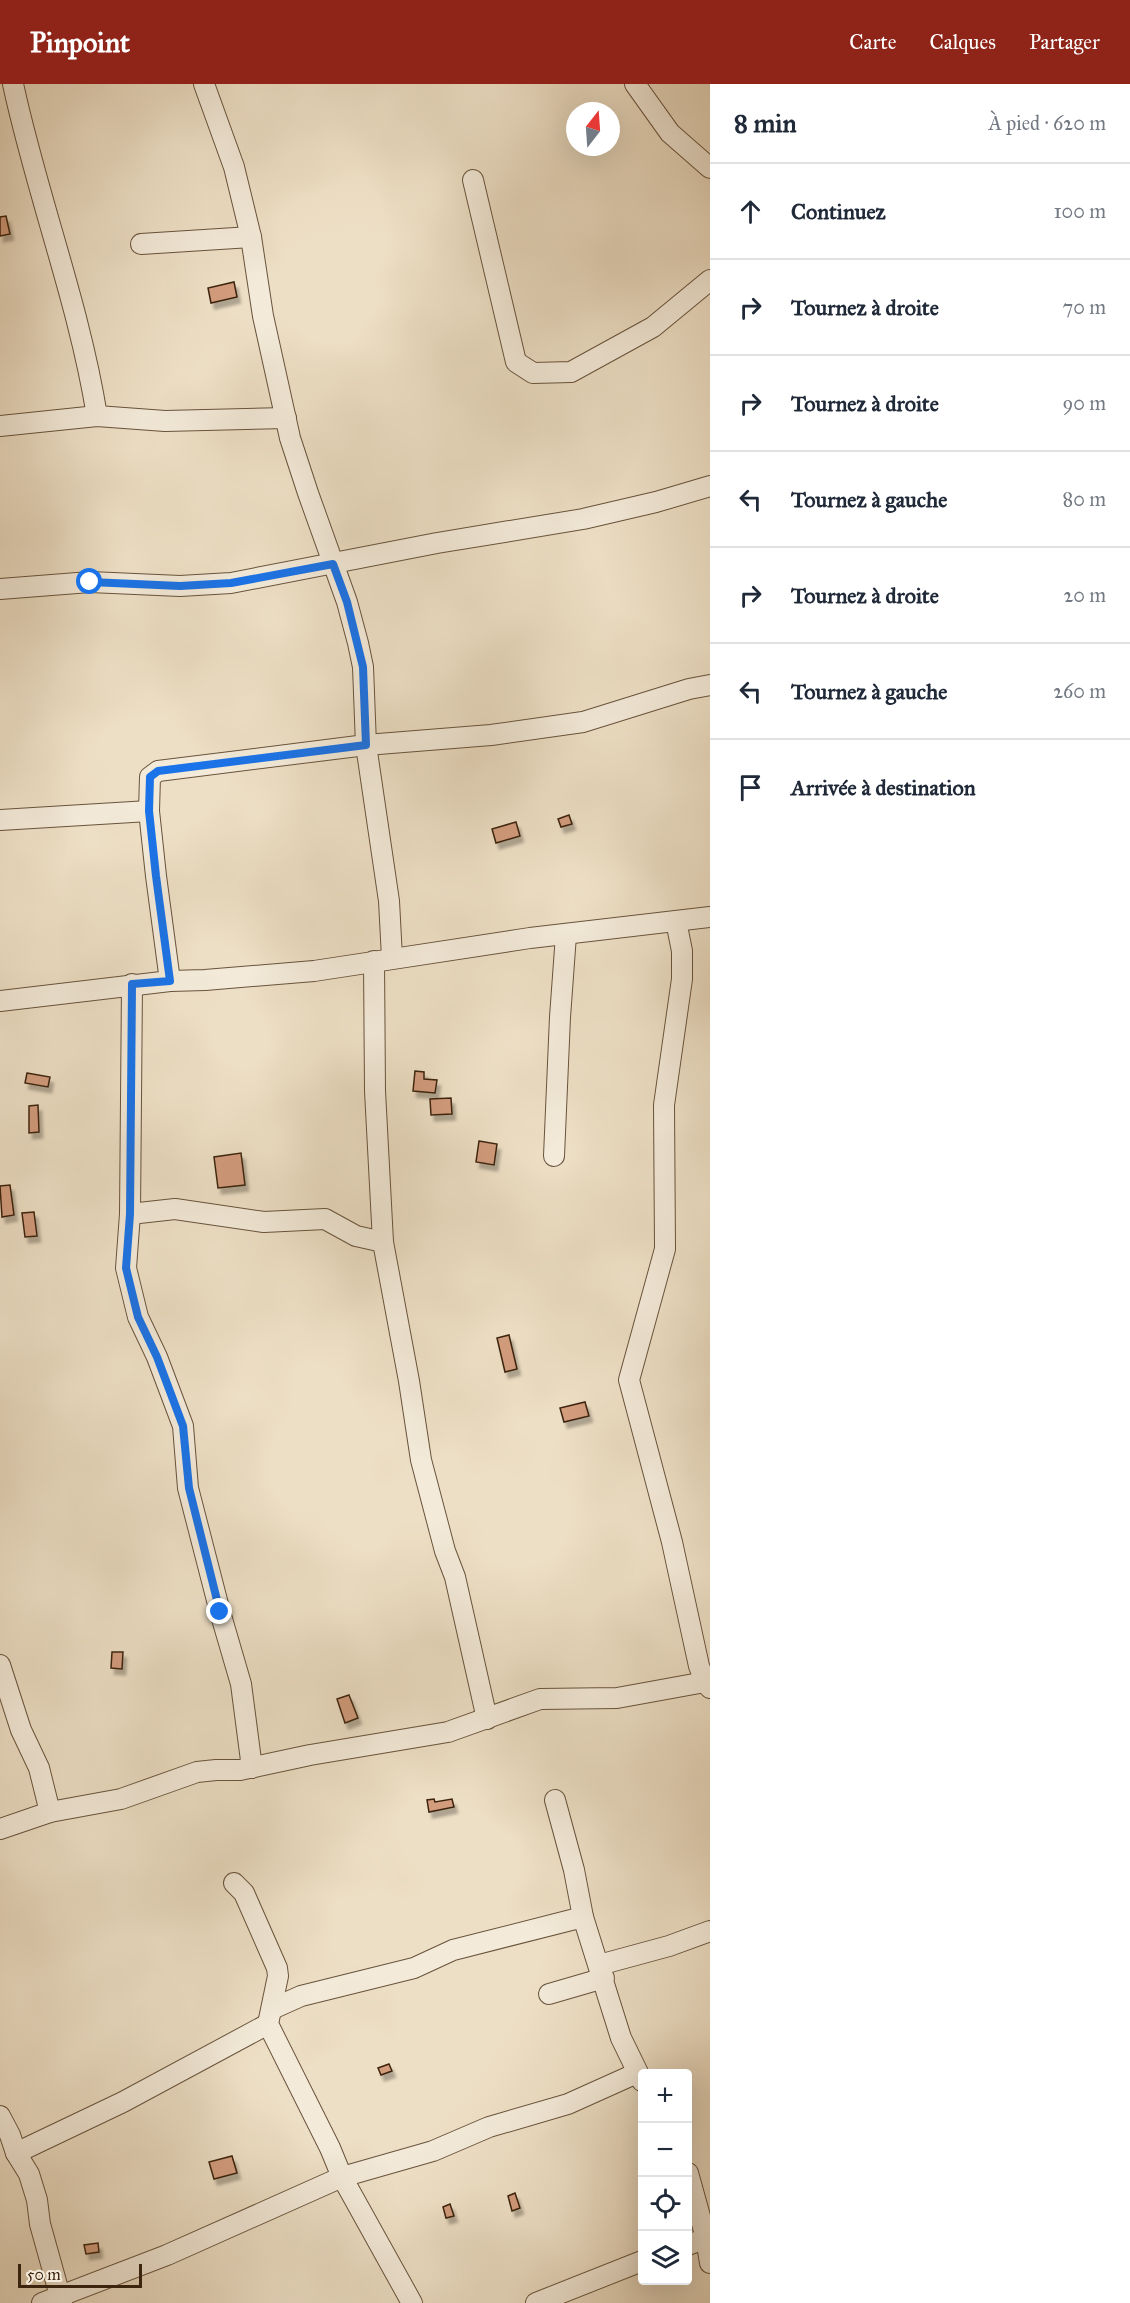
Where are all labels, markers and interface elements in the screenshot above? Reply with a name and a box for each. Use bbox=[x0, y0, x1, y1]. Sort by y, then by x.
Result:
text: Pinpoint bbox=[30, 25, 130, 60]
text: Carte bbox=[849, 29, 896, 55]
text: Calques bbox=[929, 29, 996, 55]
text: Partager bbox=[1029, 29, 1100, 55]
north arrow bbox=[566, 102, 620, 156]
text: 8 min bbox=[734, 107, 797, 139]
text: À pied · 620 m bbox=[989, 111, 1106, 135]
icon: ahead bbox=[734, 195, 767, 228]
text: Continuez bbox=[791, 198, 886, 225]
text: 100 m bbox=[1054, 199, 1106, 223]
icon: right bbox=[734, 291, 767, 324]
text: Tournez à droite bbox=[791, 294, 939, 321]
text: 70 m bbox=[1063, 295, 1106, 319]
icon: right bbox=[734, 387, 767, 420]
text: Tournez à droite bbox=[791, 390, 939, 417]
text: 90 m bbox=[1063, 391, 1106, 415]
icon: left bbox=[734, 483, 767, 516]
text: Tournez à gauche bbox=[791, 486, 947, 513]
text: 80 m bbox=[1063, 487, 1106, 511]
route start bbox=[76, 568, 102, 594]
icon: right bbox=[734, 579, 767, 612]
text: Tournez à droite bbox=[791, 582, 939, 609]
text: 20 m bbox=[1063, 583, 1106, 607]
icon: left bbox=[734, 675, 767, 708]
text: Tournez à gauche bbox=[791, 678, 947, 705]
text: 260 m bbox=[1053, 679, 1106, 703]
icon: arrive bbox=[734, 771, 767, 804]
text: Arrivée à destination bbox=[791, 774, 976, 801]
route end bbox=[206, 1598, 232, 1624]
map controls bbox=[638, 2069, 692, 2285]
button: + bbox=[638, 2069, 692, 2123]
button: − bbox=[638, 2123, 692, 2177]
button: locate bbox=[638, 2177, 692, 2231]
button: layers bbox=[638, 2231, 692, 2285]
scale bar bbox=[18, 2261, 142, 2288]
text: 50 m bbox=[27, 2265, 61, 2284]

